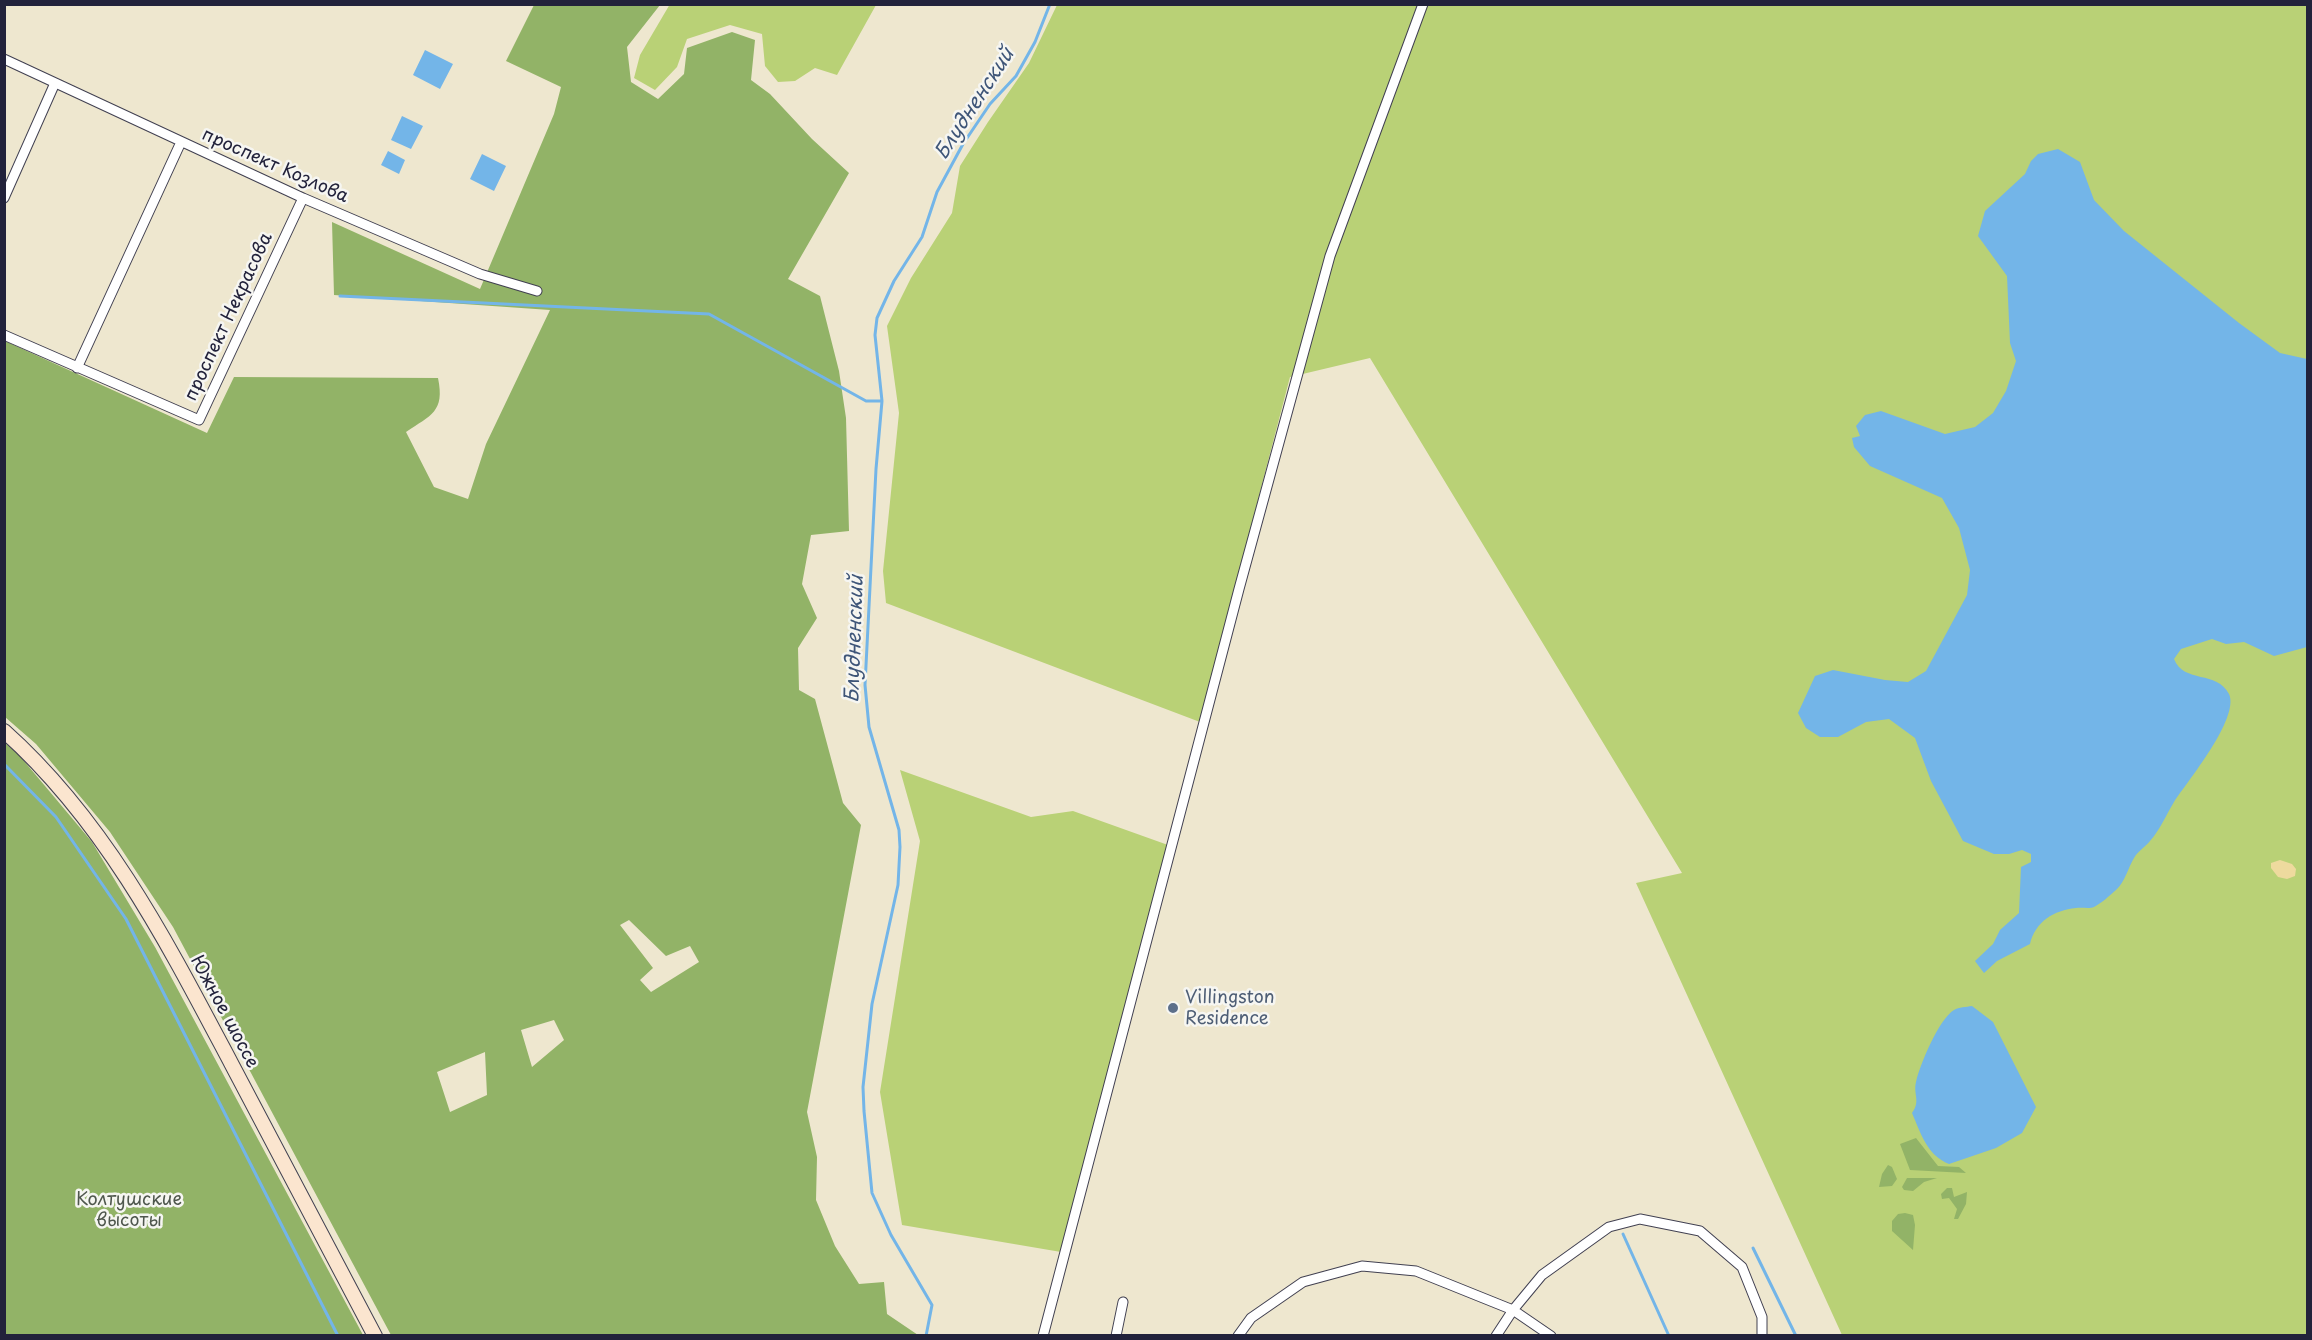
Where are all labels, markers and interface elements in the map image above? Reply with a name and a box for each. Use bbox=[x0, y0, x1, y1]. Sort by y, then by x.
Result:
water label: Блудненский bbox=[930, 44, 1020, 164]
street label: проспект Козлова bbox=[198, 124, 352, 208]
street label: проспект Некрасова bbox=[181, 229, 277, 405]
water label: Блудненский bbox=[841, 575, 869, 703]
street label: Южное шоссе bbox=[185, 952, 263, 1072]
place label: Villingston Residence bbox=[1185, 987, 1275, 1030]
marker: Villingston Residence bbox=[1166, 1001, 1180, 1015]
park label: Колтушские высоты bbox=[76, 1189, 182, 1232]

